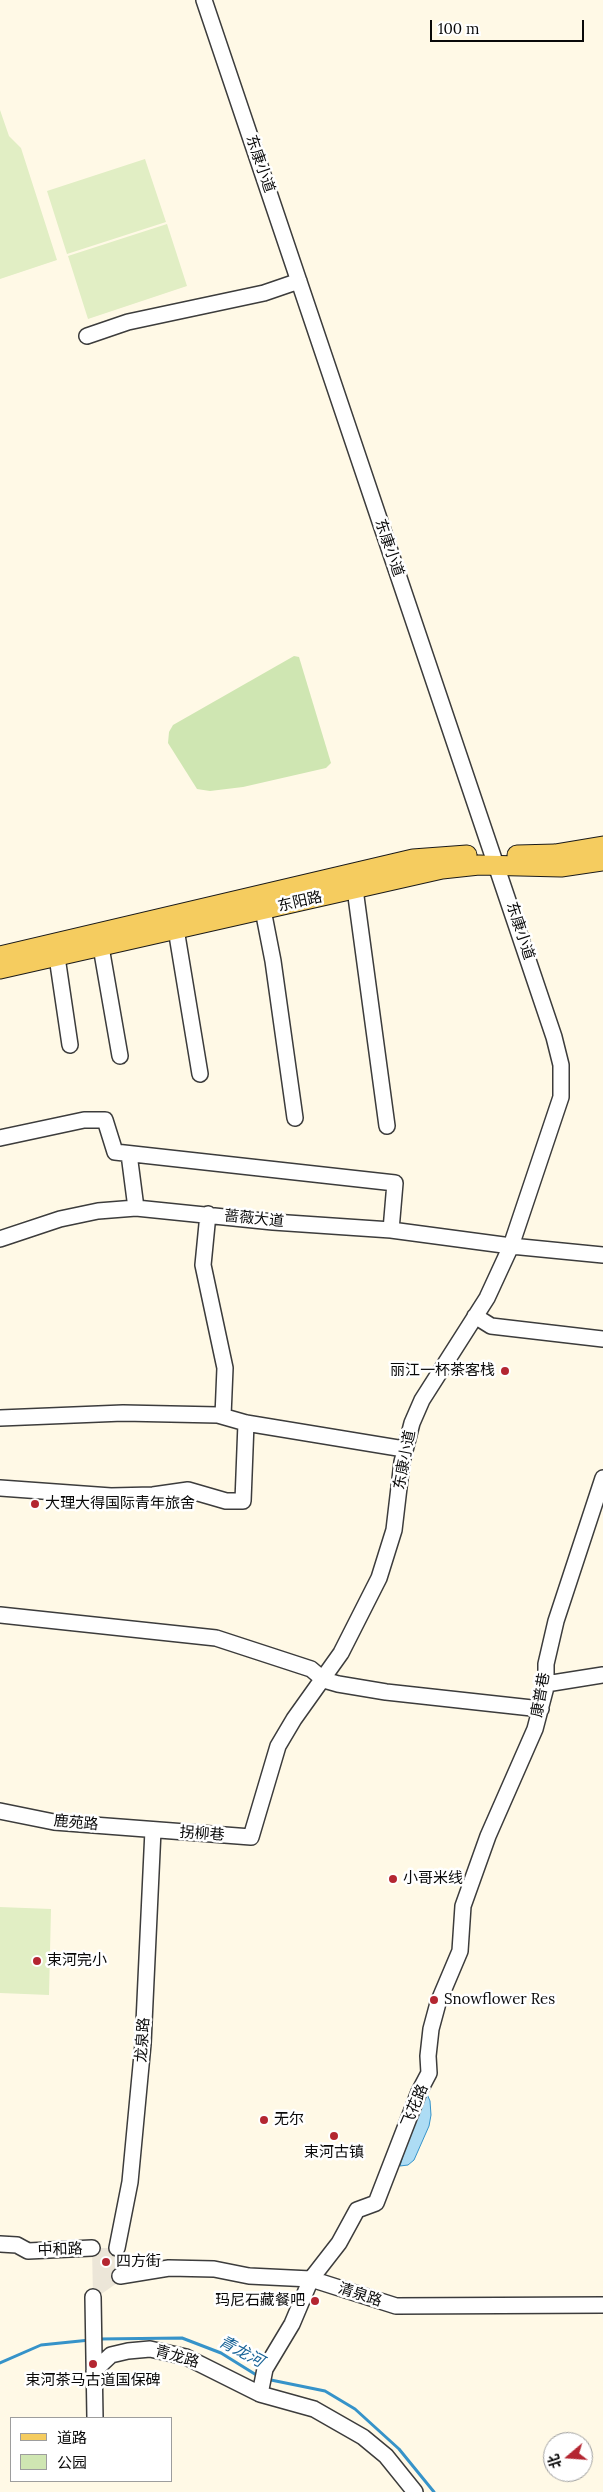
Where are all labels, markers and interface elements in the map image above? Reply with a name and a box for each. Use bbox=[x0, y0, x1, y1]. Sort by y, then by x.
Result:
scale bar bbox=[433, 10, 587, 42]
text: 100 m bbox=[438, 19, 479, 38]
street label: 东康小道 bbox=[242, 133, 278, 195]
street label: 东康小道 bbox=[371, 517, 407, 579]
street label: 东阳路 bbox=[276, 888, 324, 916]
street label: 东康小道 bbox=[502, 900, 538, 962]
street label: 蔷薇大道 bbox=[223, 1207, 285, 1231]
place label: 丽江一杯茶客栈 bbox=[390, 1362, 495, 1380]
marker: 丽江一杯茶客栈 bbox=[499, 1365, 511, 1377]
street label: 东康小道 bbox=[390, 1429, 420, 1491]
place label: 大理大得国际青年旅舍 bbox=[45, 1495, 195, 1513]
marker: 大理大得国际青年旅舍 bbox=[29, 1498, 41, 1510]
street label: 康普巷 bbox=[528, 1671, 554, 1719]
street label: 鹿苑路 bbox=[53, 1812, 99, 1834]
street label: 拐柳巷 bbox=[179, 1823, 225, 1845]
place label: 小哥米线 bbox=[403, 1870, 463, 1888]
marker: 小哥米线 bbox=[387, 1873, 399, 1885]
place label: 束河完小 bbox=[47, 1952, 107, 1970]
marker: 束河完小 bbox=[31, 1955, 43, 1967]
place label: Snowflower Res bbox=[444, 1991, 555, 2009]
marker: Snowflower Res bbox=[428, 1994, 440, 2006]
street label: 龙泉路 bbox=[132, 2017, 154, 2063]
street label: 飞花路 bbox=[398, 2082, 432, 2130]
place label: 无尔 bbox=[274, 2111, 304, 2129]
marker: 无尔 bbox=[258, 2114, 270, 2126]
marker: 束河古镇 bbox=[328, 2130, 340, 2142]
place label: 束河古镇 bbox=[304, 2144, 364, 2162]
street label: 中和路 bbox=[37, 2240, 83, 2260]
place label: 四方街 bbox=[116, 2253, 161, 2271]
marker: 四方街 bbox=[100, 2256, 112, 2268]
street label: 清泉路 bbox=[336, 2279, 384, 2311]
place label: 玛尼石藏餐吧 bbox=[215, 2292, 305, 2310]
marker: 玛尼石藏餐吧 bbox=[309, 2295, 321, 2307]
water label: 青龙河 bbox=[215, 2332, 267, 2372]
street label: 青龙路 bbox=[153, 2342, 201, 2372]
marker: 束河茶马古道国保碑 bbox=[87, 2358, 99, 2370]
place label: 束河茶马古道国保碑 bbox=[26, 2372, 160, 2390]
legend bbox=[10, 2417, 172, 2482]
text: 道路 bbox=[57, 2428, 87, 2447]
north arrow bbox=[543, 2432, 593, 2482]
text: 北 bbox=[544, 2452, 565, 2471]
text: 公园 bbox=[57, 2453, 87, 2472]

